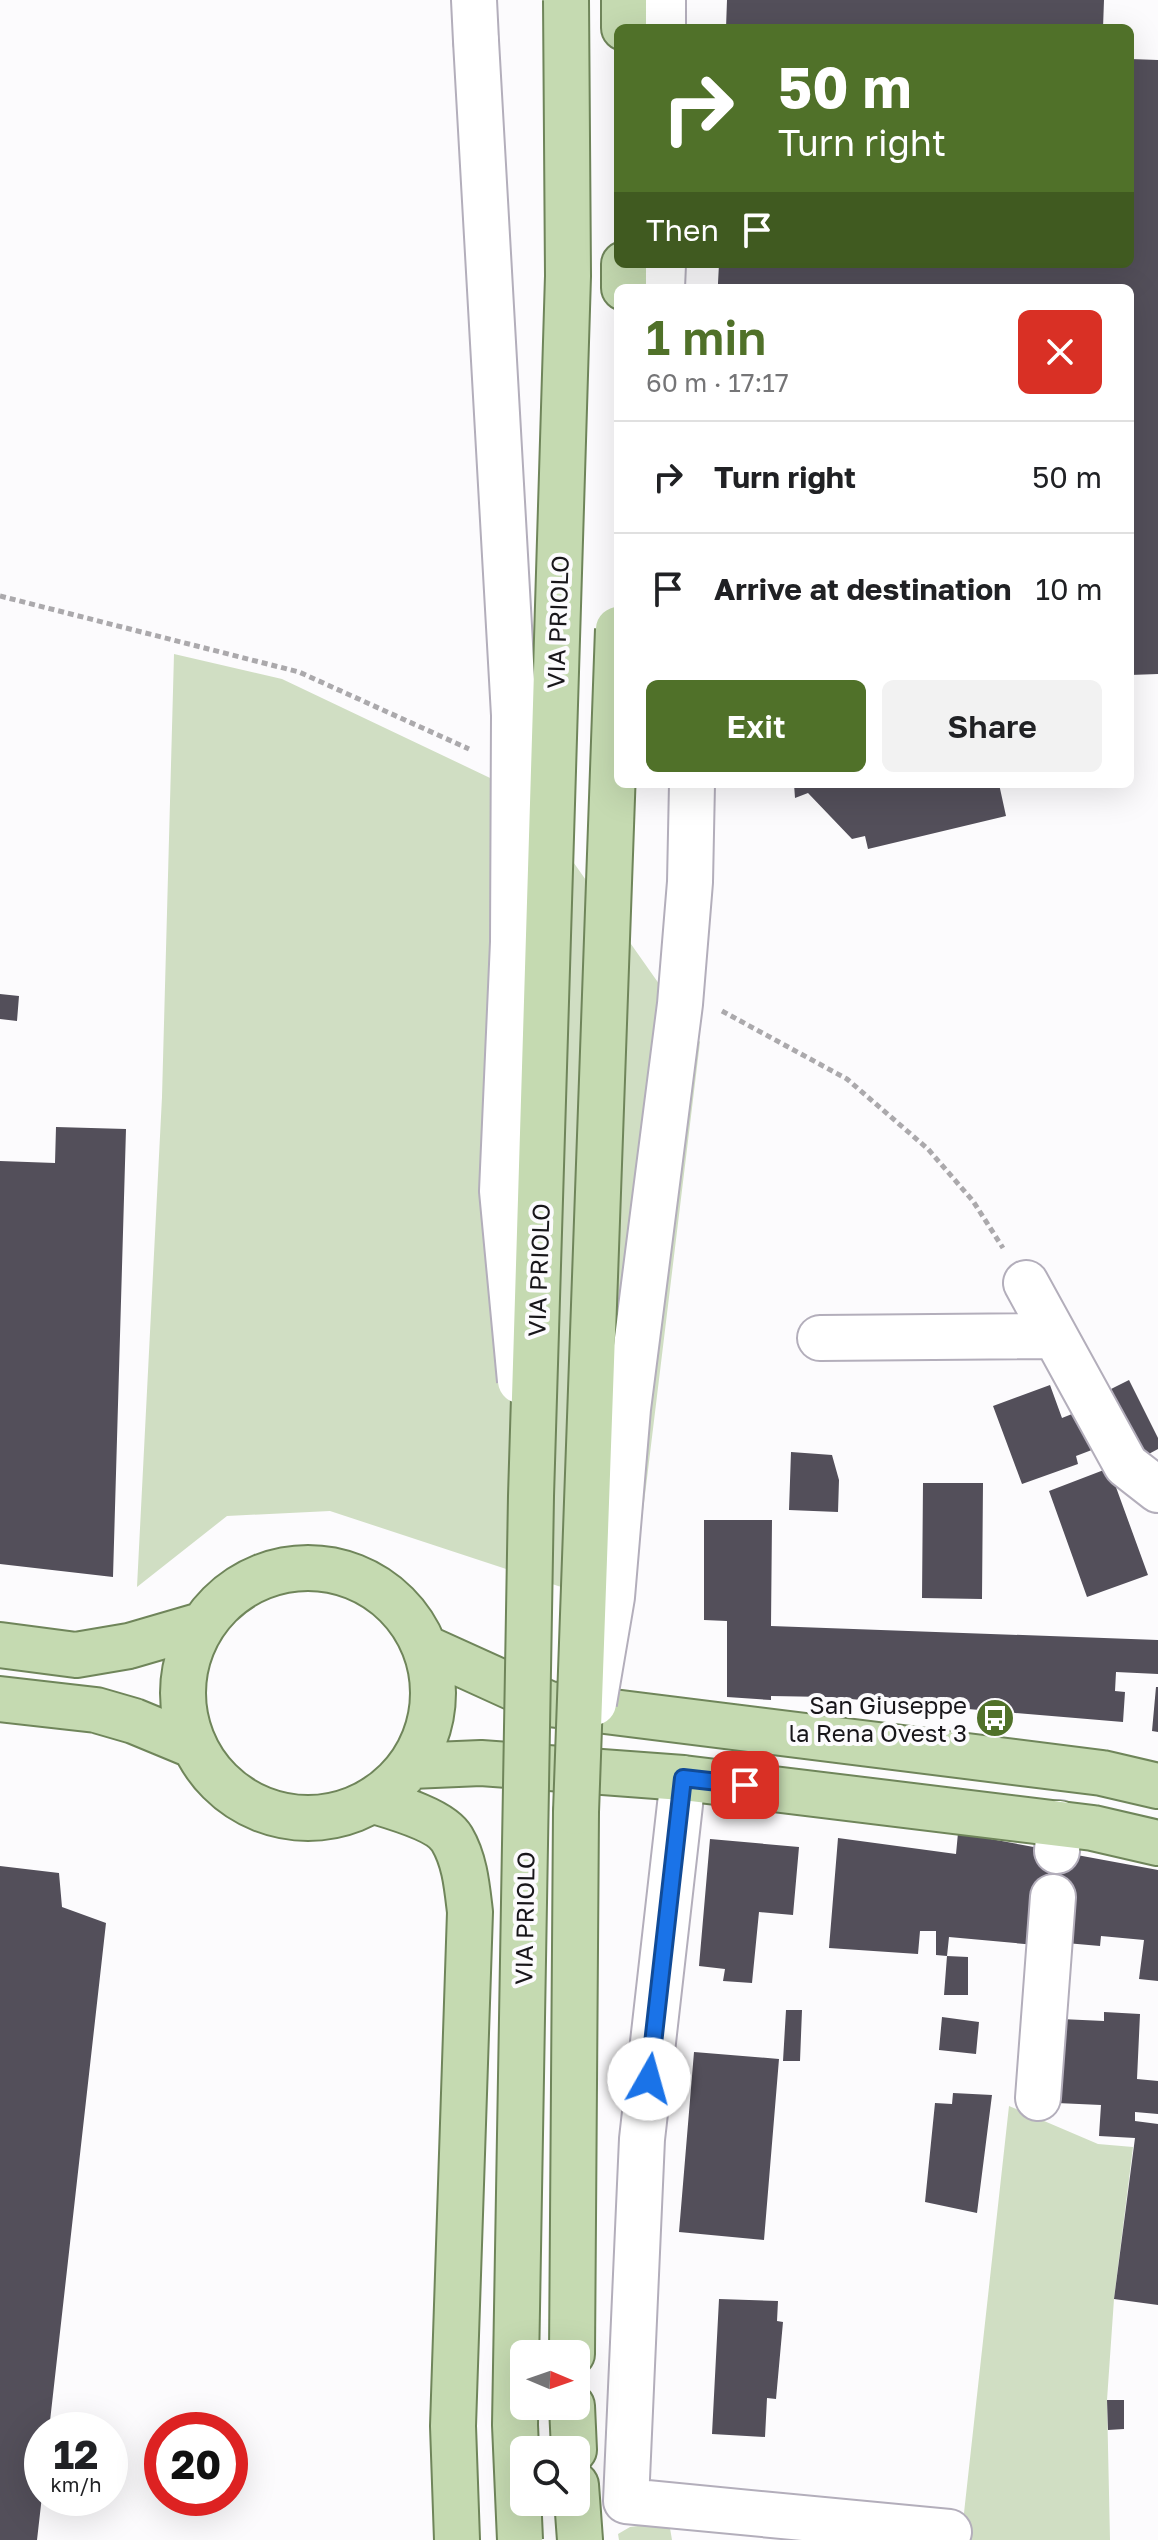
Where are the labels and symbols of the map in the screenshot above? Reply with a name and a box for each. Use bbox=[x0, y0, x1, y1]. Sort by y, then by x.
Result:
street label: VIA PRIOLO bbox=[540, 555, 574, 689]
street label: VIA PRIOLO bbox=[521, 1203, 555, 1337]
place label: San Giuseppe la Rena Ovest 3 bbox=[788, 1690, 967, 1747]
bus stop icon: San Giuseppe la Rena Ovest 3 bbox=[974, 1697, 1016, 1739]
pin bbox=[711, 1751, 779, 1819]
street label: VIA PRIOLO bbox=[508, 1851, 540, 1985]
position arrow bbox=[607, 2037, 691, 2121]
north arrow bbox=[510, 2340, 590, 2420]
speed limit sign: 20 bbox=[144, 2412, 248, 2516]

